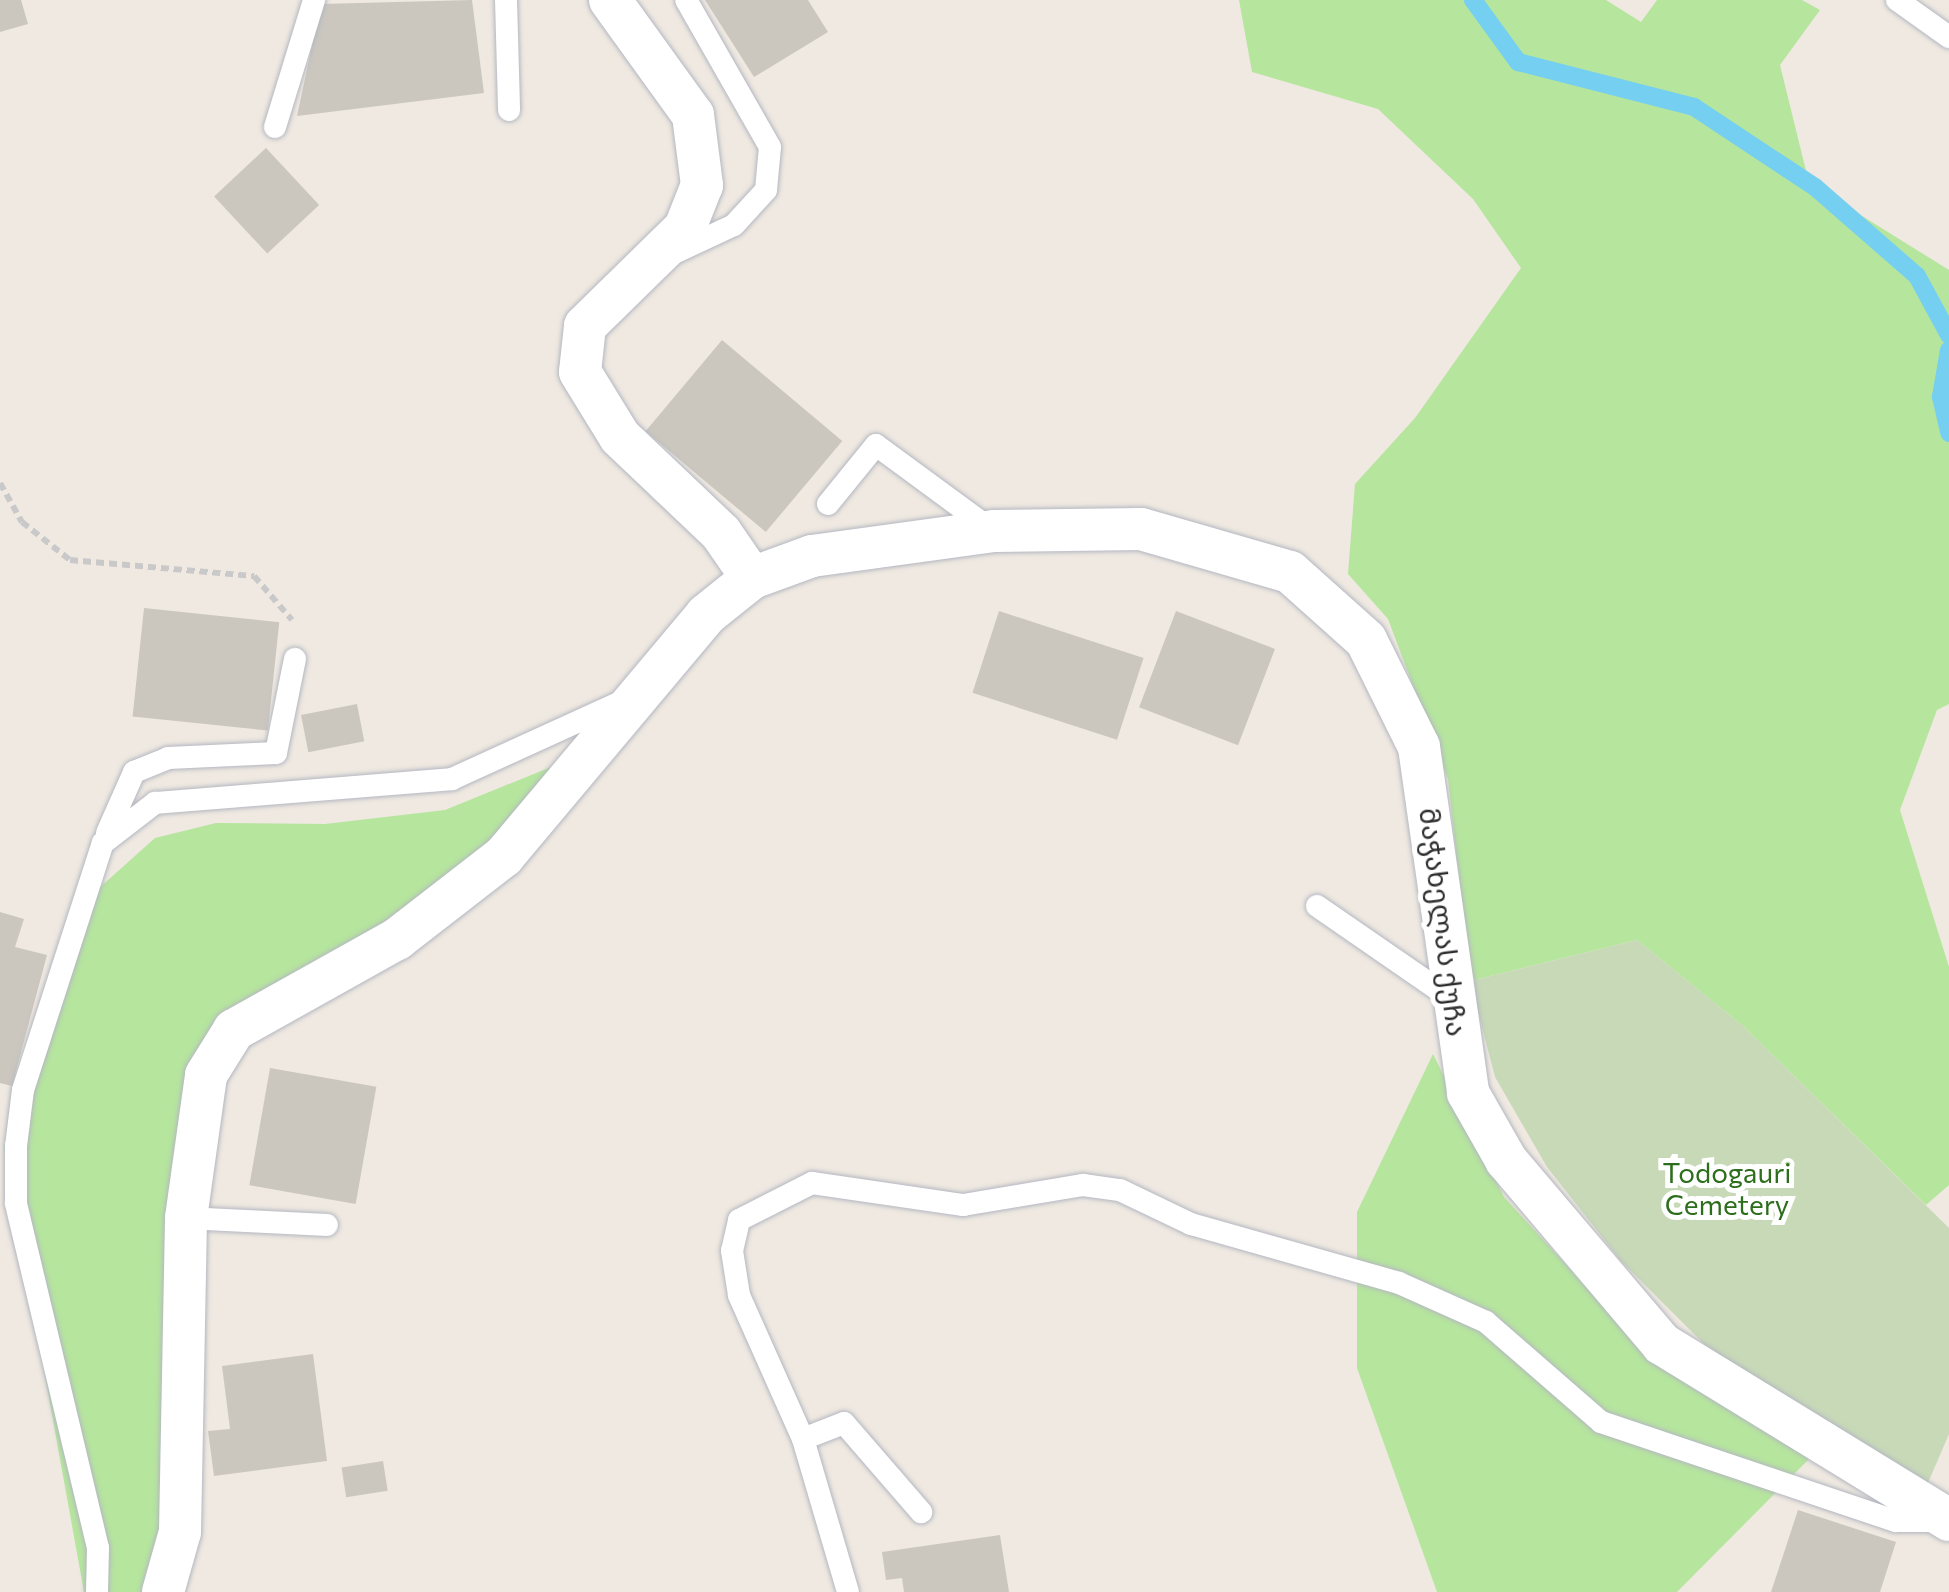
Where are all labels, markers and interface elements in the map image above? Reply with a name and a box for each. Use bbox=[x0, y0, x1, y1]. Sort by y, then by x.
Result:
street label: მაჭახელას ქუჩა bbox=[1413, 806, 1475, 1038]
park label: Todogauri Cemetery bbox=[1662, 1155, 1792, 1221]

